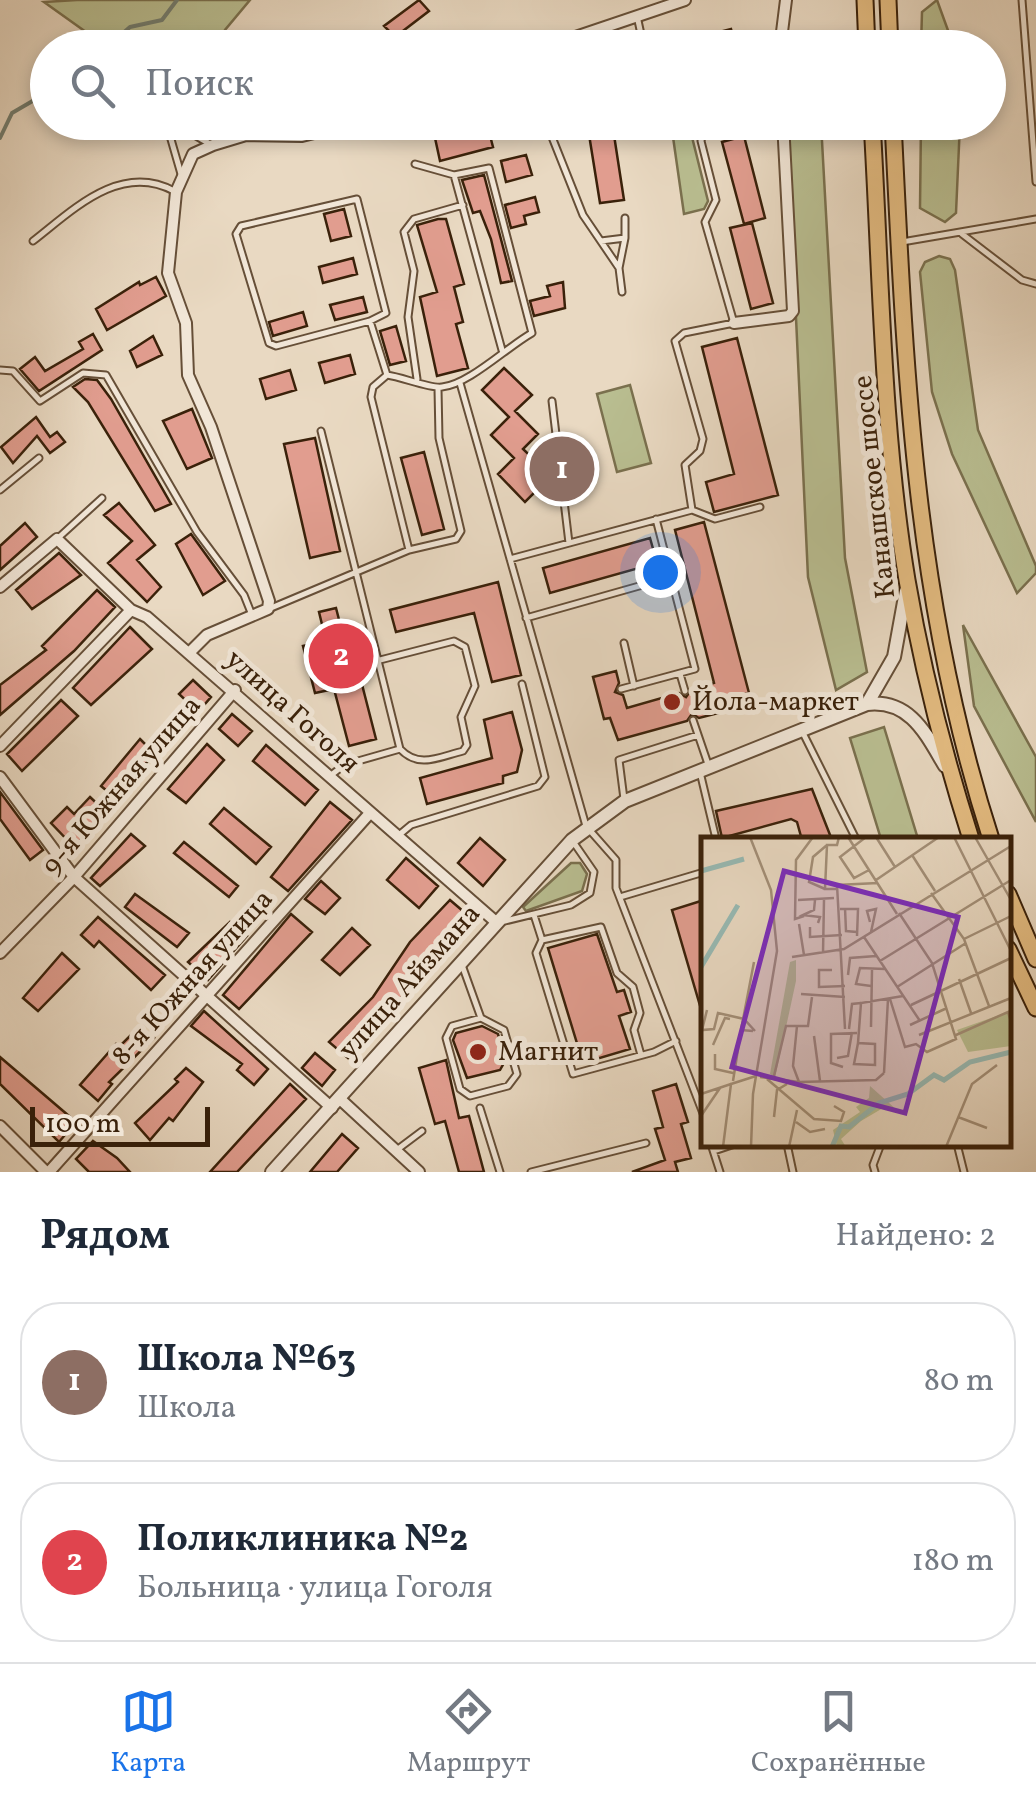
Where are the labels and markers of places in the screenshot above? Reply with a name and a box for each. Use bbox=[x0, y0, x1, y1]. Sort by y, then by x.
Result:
pin: 1 bbox=[530, 432, 594, 506]
pin: 2 bbox=[308, 618, 374, 694]
place label: Йола-маркет bbox=[692, 683, 859, 722]
marker: Йола-маркет bbox=[661, 691, 683, 713]
place label: Магнит bbox=[498, 1033, 598, 1072]
marker: Магнит bbox=[467, 1041, 489, 1063]

